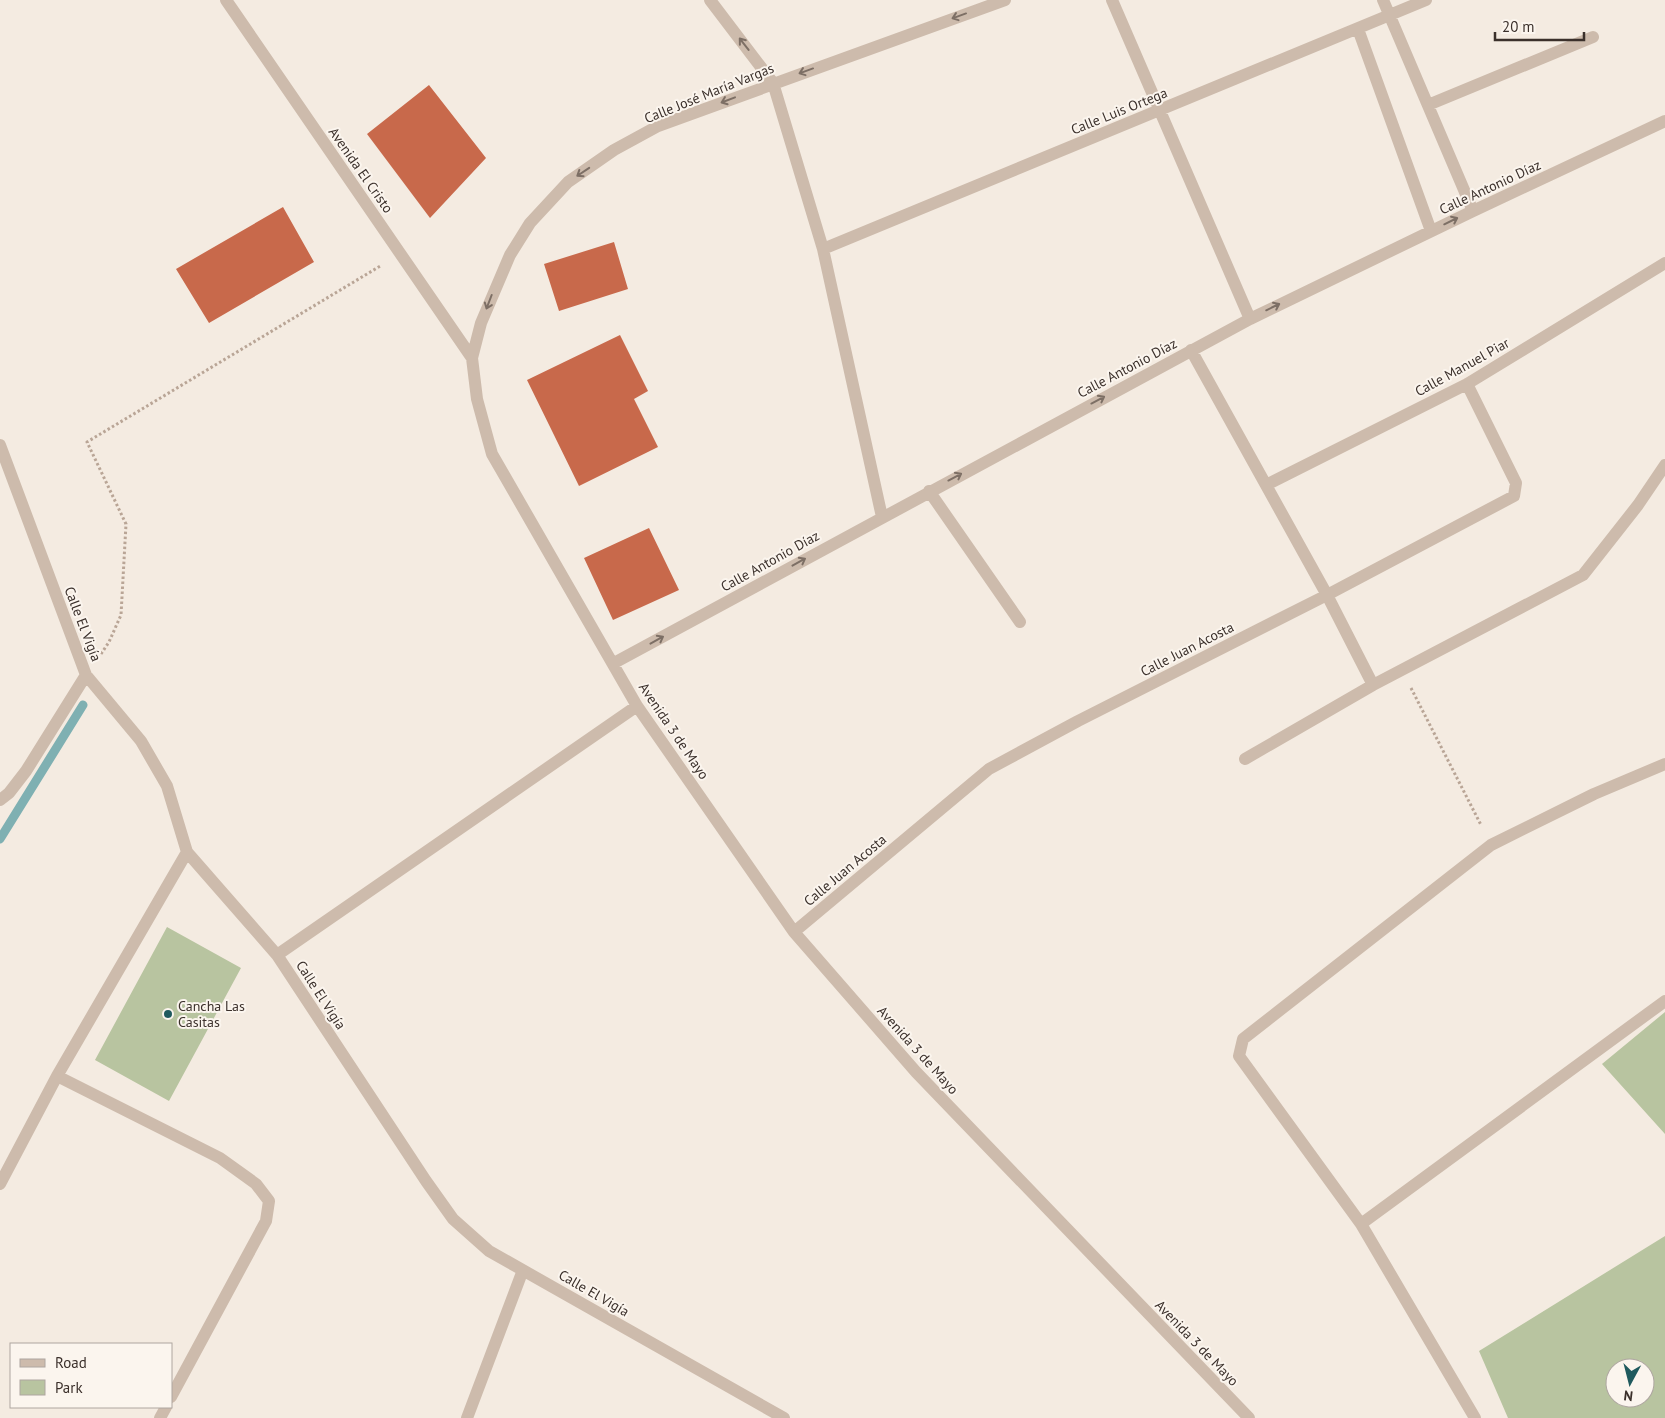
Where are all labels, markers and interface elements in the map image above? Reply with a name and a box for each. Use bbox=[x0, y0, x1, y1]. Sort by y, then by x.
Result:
scale bar bbox=[1495, 10, 1584, 42]
one-way arrow bbox=[952, 12, 967, 21]
text: 20 m bbox=[1502, 17, 1535, 36]
one-way arrow bbox=[738, 38, 749, 51]
street label: Calle José María Vargas bbox=[642, 59, 777, 127]
one-way arrow bbox=[799, 67, 814, 76]
street label: Calle Luis Ortega bbox=[1068, 83, 1170, 139]
one-way arrow bbox=[720, 96, 736, 105]
street label: Avenida El Cristo bbox=[325, 124, 397, 216]
street label: Calle Antonio Díaz bbox=[1436, 156, 1544, 218]
one-way arrow bbox=[576, 167, 590, 177]
one-way arrow bbox=[1443, 216, 1458, 226]
one-way arrow bbox=[484, 294, 493, 309]
one-way arrow bbox=[1265, 302, 1280, 312]
street label: Calle Antonio Díaz bbox=[1074, 334, 1180, 402]
street label: Calle Manuel Piar bbox=[1412, 334, 1513, 400]
one-way arrow bbox=[1091, 395, 1106, 405]
one-way arrow bbox=[948, 472, 963, 482]
street label: Calle Antonio Díaz bbox=[718, 526, 822, 596]
one-way arrow bbox=[792, 557, 807, 567]
street label: Calle El Vigía bbox=[61, 584, 105, 664]
street label: Calle Juan Acosta bbox=[1137, 618, 1237, 680]
one-way arrow bbox=[649, 634, 663, 644]
street label: Avenida 3 de Mayo bbox=[635, 679, 713, 783]
street label: Calle Juan Acosta bbox=[800, 830, 890, 910]
street label: Calle El Vigía bbox=[292, 957, 350, 1033]
place label: Cancha Las Casitas bbox=[178, 997, 245, 1031]
street label: Avenida 3 de Mayo bbox=[874, 1002, 962, 1098]
marker: Cancha Las Casitas bbox=[162, 1008, 174, 1020]
street label: Calle El Vigía bbox=[555, 1266, 633, 1320]
street label: Avenida 3 de Mayo bbox=[1151, 1296, 1243, 1390]
legend bbox=[10, 1343, 172, 1408]
text: Road bbox=[55, 1353, 87, 1372]
north arrow bbox=[1605, 1358, 1655, 1408]
text: Park bbox=[55, 1378, 83, 1397]
text: N bbox=[1623, 1386, 1634, 1405]

